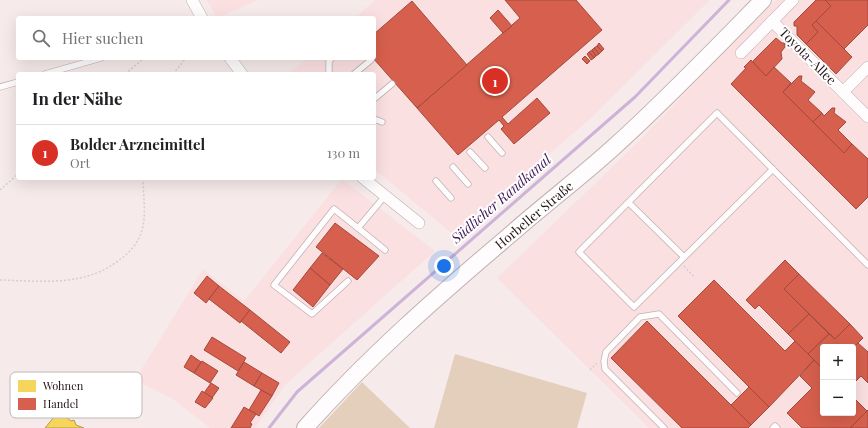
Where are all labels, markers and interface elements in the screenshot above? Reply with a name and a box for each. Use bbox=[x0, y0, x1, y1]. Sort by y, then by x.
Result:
search box bbox=[16, 16, 376, 60]
street label: Toyota-Allee bbox=[776, 23, 841, 88]
icon: search bbox=[30, 27, 52, 49]
text: Hier suchen bbox=[62, 28, 144, 48]
pin: 1 bbox=[482, 66, 508, 96]
text: In der Nähe bbox=[32, 87, 123, 109]
text: Bolder Arzneimittel bbox=[70, 134, 205, 154]
text: 1 bbox=[43, 144, 47, 161]
text: 130 m bbox=[327, 144, 360, 161]
water label: Südlicher Randkanal bbox=[446, 149, 556, 248]
text: Ort bbox=[70, 154, 90, 171]
street label: Horbeller Straße bbox=[491, 177, 577, 252]
your location bbox=[434, 256, 454, 276]
map controls bbox=[820, 344, 856, 416]
button: + bbox=[820, 344, 856, 380]
legend bbox=[10, 372, 142, 418]
text: Wohnen bbox=[42, 378, 84, 393]
button: − bbox=[820, 380, 856, 416]
text: Handel bbox=[43, 396, 78, 411]

